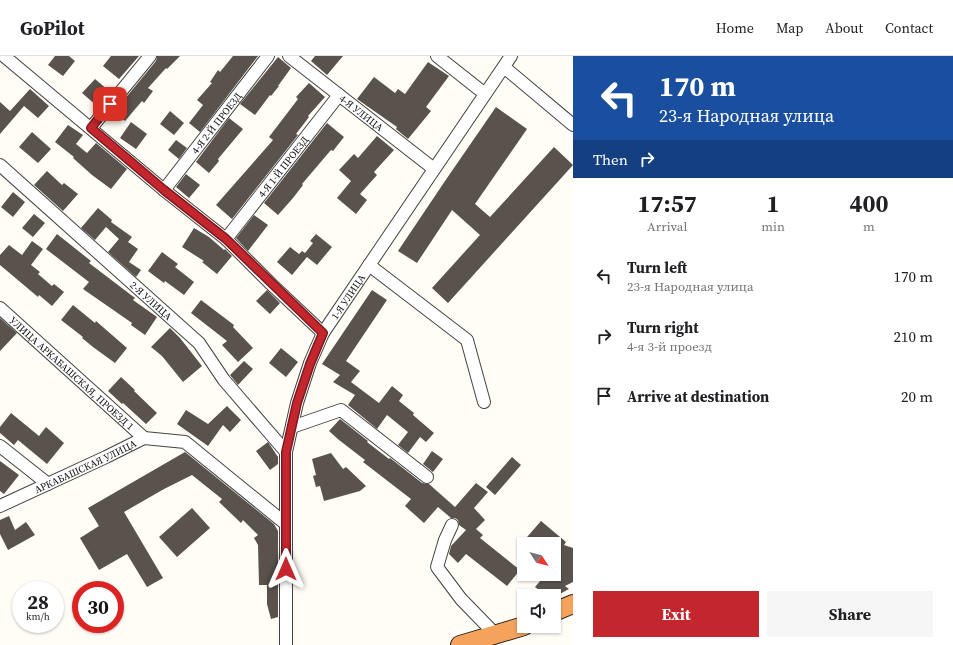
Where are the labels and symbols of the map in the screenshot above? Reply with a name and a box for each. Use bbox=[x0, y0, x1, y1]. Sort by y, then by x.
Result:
pin bbox=[93, 87, 127, 121]
street label: 4-Я 2-Й ПРОЕЗД bbox=[188, 89, 244, 156]
street label: 4-Я УЛИЦА bbox=[337, 91, 386, 134]
street label: 4-Я 1-Й ПРОЕЗД bbox=[255, 133, 311, 200]
street label: 1-Я УЛИЦА bbox=[328, 271, 368, 322]
street label: 2-Я УЛИЦА bbox=[128, 278, 175, 323]
street label: УЛИЦА АРКАБАШСКАЯ, ПРОЕЗД 1 bbox=[7, 314, 137, 432]
street label: АРКАБАШСКАЯ УЛИЦА bbox=[32, 436, 139, 496]
north arrow bbox=[517, 537, 561, 581]
position arrow bbox=[265, 548, 307, 590]
speed limit sign: 30 bbox=[72, 581, 124, 633]

